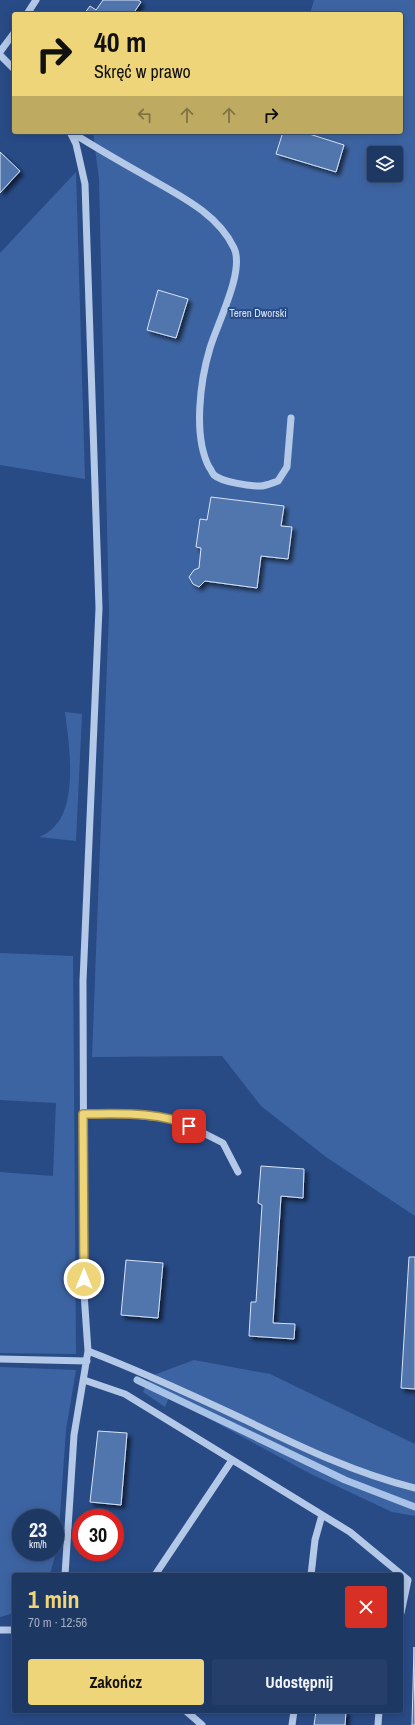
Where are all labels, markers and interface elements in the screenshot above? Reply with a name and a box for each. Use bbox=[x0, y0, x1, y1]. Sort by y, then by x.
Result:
text: 40 m bbox=[94, 23, 146, 61]
icon: right bbox=[28, 28, 80, 80]
text: Skręć w prawo bbox=[94, 59, 191, 84]
icon: left bbox=[134, 104, 156, 126]
icon: ahead bbox=[176, 104, 198, 126]
icon: ahead bbox=[218, 104, 240, 126]
icon: right bbox=[260, 104, 282, 126]
map controls bbox=[367, 146, 403, 182]
button: layers bbox=[367, 146, 403, 182]
park label: Teren Dworski bbox=[229, 306, 287, 320]
pin bbox=[172, 1109, 206, 1143]
icon: arrive bbox=[178, 1115, 200, 1137]
position arrow bbox=[63, 1258, 105, 1300]
speed limit sign: 30 bbox=[72, 1509, 124, 1561]
text: 23 bbox=[29, 1516, 47, 1543]
text: km/h bbox=[29, 1538, 47, 1551]
text: 1 min bbox=[28, 1583, 79, 1615]
button: close bbox=[345, 1586, 387, 1628]
text: 70 m · 12:56 bbox=[28, 1614, 87, 1631]
button: Zakończ bbox=[28, 1659, 204, 1705]
button: Udostępnij bbox=[212, 1659, 387, 1705]

